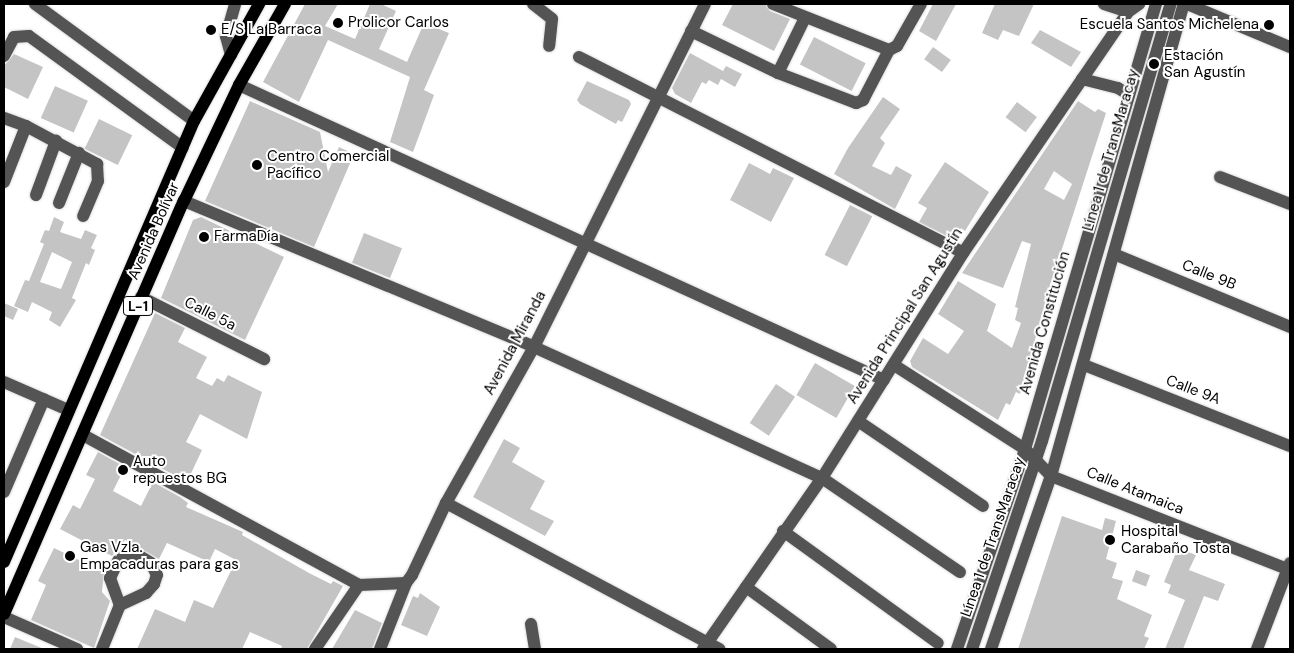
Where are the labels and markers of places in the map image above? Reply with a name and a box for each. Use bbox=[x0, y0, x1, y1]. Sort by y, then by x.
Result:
place label: Prolicor Carlos bbox=[348, 14, 449, 32]
place label: Escuela Santos Michelena bbox=[1080, 16, 1259, 34]
marker: Prolicor Carlos bbox=[332, 17, 344, 29]
marker: Escuela Santos Michelena bbox=[1263, 19, 1275, 31]
place label: E/S La Barraca bbox=[221, 21, 321, 39]
marker: E/S La Barraca bbox=[205, 24, 217, 36]
place label: Estación San Agustín bbox=[1164, 46, 1245, 81]
marker: Estación San Agustín bbox=[1148, 58, 1160, 70]
place label: Centro Comercial Pacífico bbox=[267, 147, 389, 182]
marker: Centro Comercial Pacífico bbox=[251, 159, 263, 171]
place label: FarmaDía bbox=[214, 228, 279, 246]
marker: FarmaDía bbox=[198, 231, 210, 243]
place label: Auto repuestos BG bbox=[133, 452, 227, 487]
marker: Auto repuestos BG bbox=[117, 464, 129, 476]
place label: Hospital Carabaño Tosta bbox=[1121, 522, 1230, 557]
marker: Hospital Carabaño Tosta bbox=[1103, 533, 1117, 547]
place label: Gas Vzla. Empacaduras para gas bbox=[80, 538, 239, 573]
marker: Gas Vzla. Empacaduras para gas bbox=[64, 550, 76, 562]

